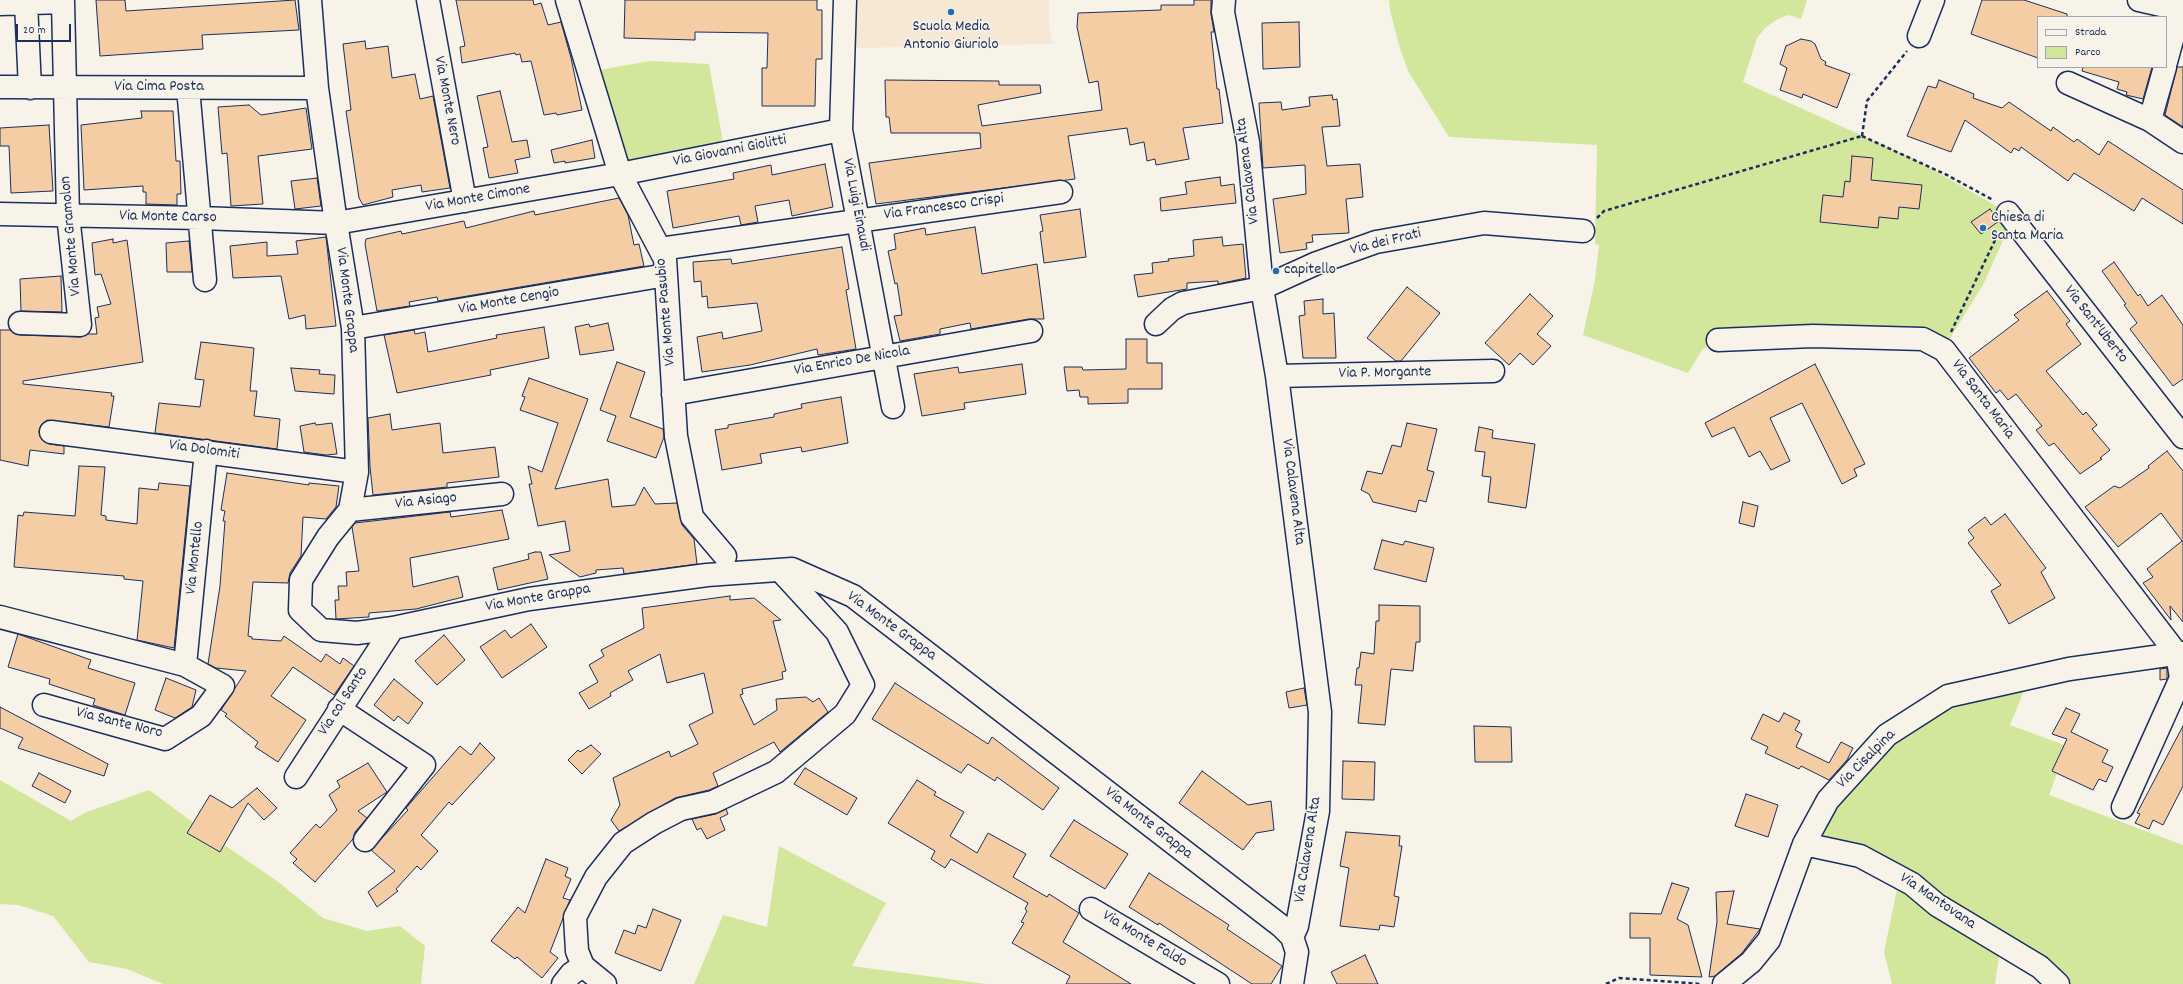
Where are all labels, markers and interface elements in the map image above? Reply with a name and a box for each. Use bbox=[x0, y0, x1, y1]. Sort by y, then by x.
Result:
marker: Scuola Media Antonio Giuriolo bbox=[946, 7, 956, 17]
scale bar bbox=[18, 16, 73, 42]
legend bbox=[2037, 16, 2167, 68]
place label: Scuola Media Antonio Giuriolo bbox=[903, 18, 999, 56]
text: 20 m bbox=[23, 22, 46, 39]
text: Strada bbox=[2075, 24, 2106, 41]
text: Parco bbox=[2075, 44, 2101, 61]
street label: Via Monte Nero bbox=[428, 55, 464, 147]
street label: Via Cima Posta bbox=[114, 78, 204, 98]
street label: Via Calavena Alta bbox=[1233, 117, 1265, 225]
street label: Via Giovanni Giolitti bbox=[672, 132, 788, 172]
street label: Via Luigi Einaudi bbox=[837, 157, 873, 253]
street label: Via Monte Gramolon bbox=[57, 175, 87, 297]
street label: Via Monte Cimone bbox=[424, 180, 532, 218]
street label: Via Francesco Crispi bbox=[883, 190, 1005, 226]
street label: Via Monte Carso bbox=[119, 208, 217, 228]
place label: Chiesa di Santa Maria bbox=[1991, 209, 2063, 247]
marker: Chiesa di Santa Maria bbox=[1978, 223, 1988, 233]
street label: Via dei Frati bbox=[1349, 225, 1423, 261]
street label: Via Monte Grappa bbox=[330, 246, 362, 354]
street label: Via Monte Pasubio bbox=[653, 258, 681, 366]
place label: capitello bbox=[1284, 261, 1336, 281]
marker: capitello bbox=[1271, 266, 1281, 276]
street label: Via Sant'Uberto bbox=[2059, 282, 2131, 368]
street label: Via Monte Cengio bbox=[457, 284, 561, 320]
street label: Via Enrico De Nicola bbox=[793, 342, 911, 382]
street label: Via Santa Maria bbox=[1946, 357, 2018, 443]
street label: Via P. Morgante bbox=[1339, 364, 1431, 384]
street label: Via Dolomiti bbox=[168, 437, 240, 465]
street label: Via Calavena Alta bbox=[1276, 438, 1308, 546]
street label: Via Asiago bbox=[394, 489, 458, 515]
street label: Via Montello bbox=[183, 521, 209, 595]
street label: Via Monte Grappa bbox=[484, 580, 592, 618]
street label: Via Monte Grappa bbox=[842, 588, 940, 666]
street label: Via col Santo bbox=[315, 664, 373, 740]
street label: Via Sante Noro bbox=[74, 704, 164, 744]
street label: Via Cisalpina bbox=[1833, 726, 1901, 794]
street label: Via Monte Grappa bbox=[1100, 784, 1196, 864]
street label: Via Calavena Alta bbox=[1291, 796, 1327, 904]
street label: Via Mantovana bbox=[1895, 869, 1979, 935]
street label: Via Monte Faldo bbox=[1098, 907, 1190, 973]

